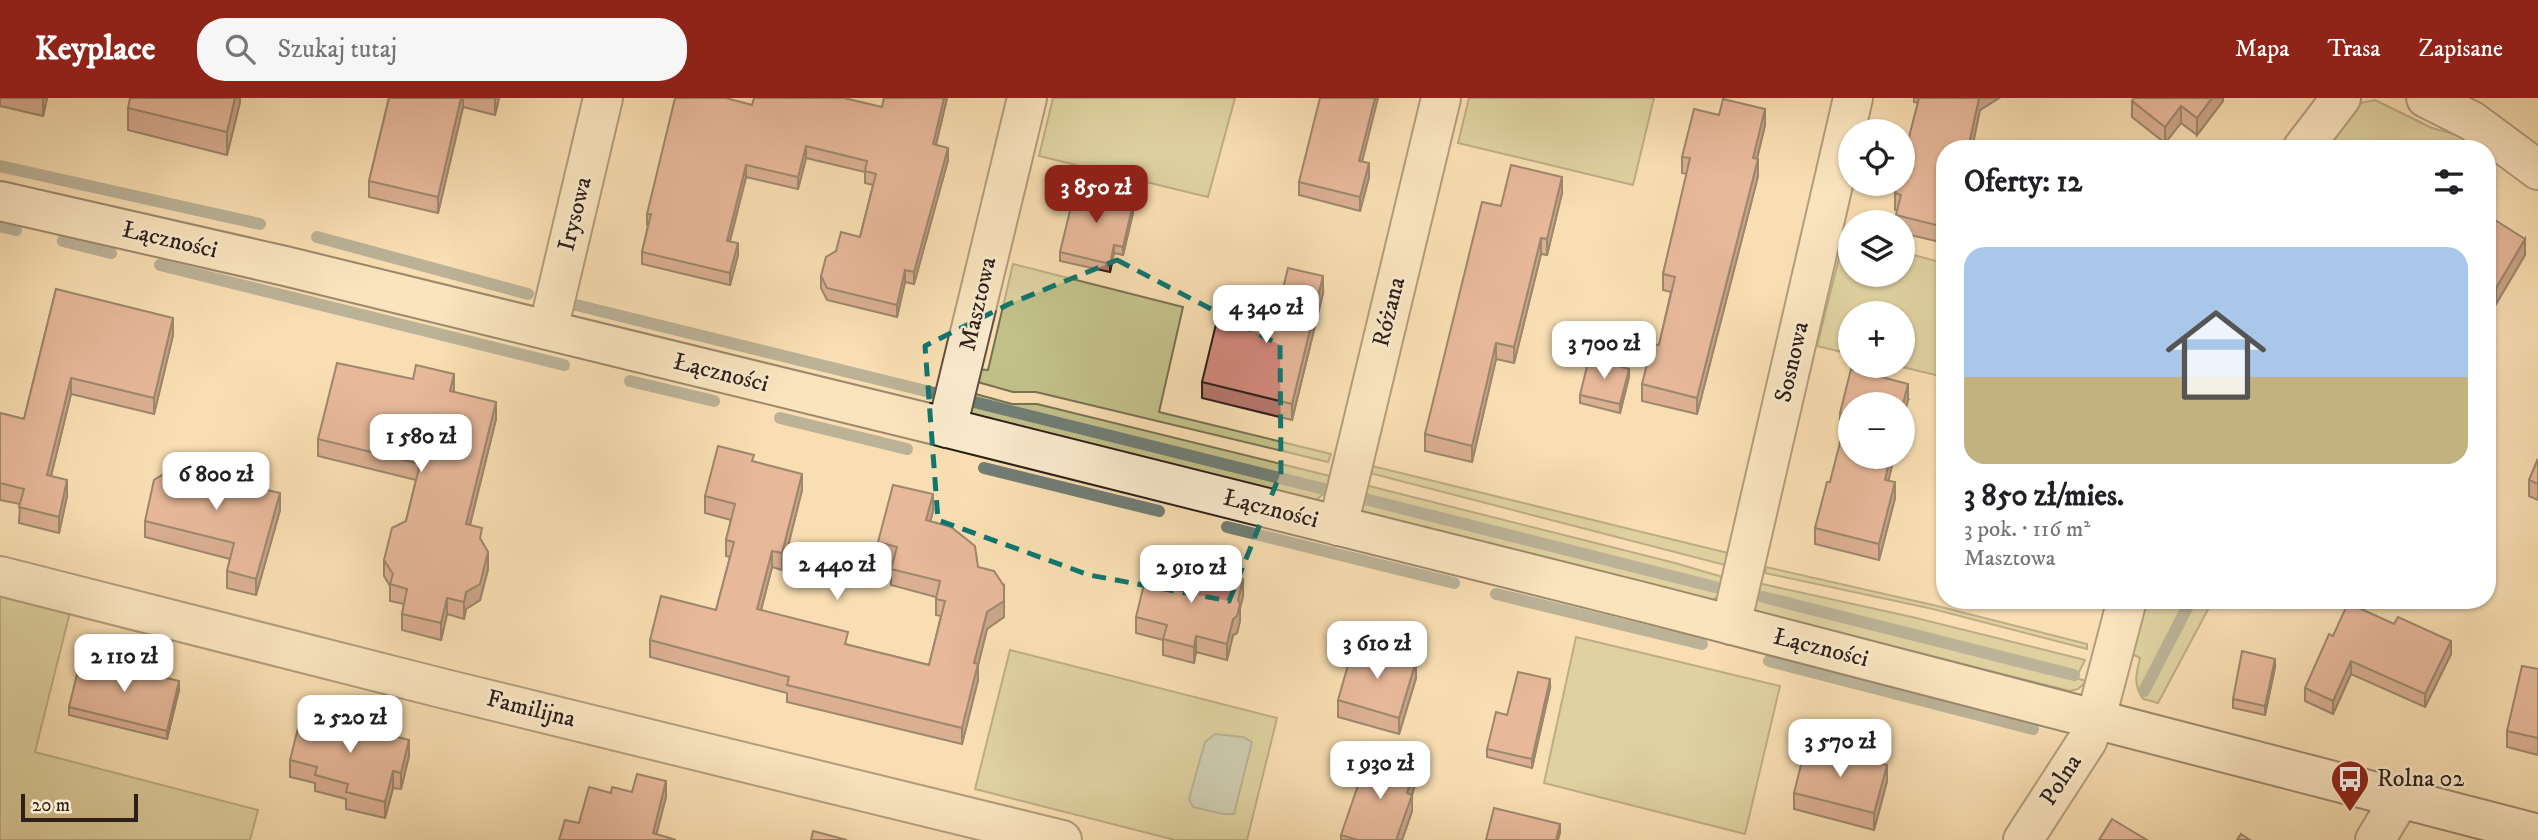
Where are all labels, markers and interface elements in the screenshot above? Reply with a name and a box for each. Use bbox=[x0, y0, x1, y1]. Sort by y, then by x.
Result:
search box bbox=[197, 18, 687, 81]
text: Keyplace bbox=[35, 29, 155, 70]
icon: search bbox=[221, 30, 259, 68]
text: Szukaj tutaj bbox=[277, 33, 397, 66]
text: Mapa bbox=[2235, 34, 2289, 64]
text: Trasa bbox=[2327, 34, 2381, 64]
text: Zapisane bbox=[2419, 34, 2503, 64]
map controls bbox=[1838, 119, 1915, 469]
button: locate bbox=[1838, 119, 1915, 196]
icon: filters bbox=[2430, 163, 2468, 201]
text: Oferty: 12 bbox=[1964, 164, 2082, 201]
pin: 3 850 zł bbox=[1024, 166, 1168, 225]
street label: Irysowa bbox=[551, 173, 599, 254]
text: 3 850 zł bbox=[1061, 173, 1131, 202]
button: layers bbox=[1838, 210, 1915, 287]
street label: Łączności bbox=[119, 214, 221, 266]
street label: Masztowa bbox=[953, 253, 1004, 354]
street label: Różana bbox=[1366, 273, 1412, 350]
pin: 4 340 zł bbox=[1194, 286, 1338, 345]
icon: home bbox=[2153, 292, 2279, 418]
text: 4 340 zł bbox=[1229, 293, 1303, 322]
button: + bbox=[1838, 301, 1915, 378]
street label: Sosnowa bbox=[1768, 318, 1816, 405]
pin: 3 700 zł bbox=[1532, 322, 1676, 381]
text: 3 700 zł bbox=[1568, 329, 1640, 358]
street label: Łączności bbox=[670, 347, 772, 399]
button: − bbox=[1838, 392, 1915, 469]
pin: 1 580 zł bbox=[349, 414, 493, 474]
text: 1 580 zł bbox=[386, 422, 456, 451]
pin: 6 800 zł bbox=[144, 452, 288, 512]
text: 6 800 zł bbox=[179, 460, 253, 489]
text: 3 850 zł/mies. bbox=[1964, 478, 2124, 515]
street label: Łączności bbox=[1220, 483, 1322, 535]
text: 3 pok. · 116 m² bbox=[1964, 515, 2090, 544]
pin: 2 440 zł bbox=[765, 542, 909, 602]
text: Masztowa bbox=[1964, 544, 2055, 573]
pin: 2 910 zł bbox=[1119, 546, 1263, 605]
text: 2 440 zł bbox=[799, 550, 875, 579]
text: 2 910 zł bbox=[1156, 553, 1226, 582]
pin: 3 610 zł bbox=[1305, 622, 1449, 681]
street label: Łączności bbox=[1770, 622, 1872, 674]
text: 3 610 zł bbox=[1343, 629, 1411, 658]
pin: 2 110 zł bbox=[52, 634, 196, 694]
text: 2 110 zł bbox=[90, 642, 158, 671]
street label: Familijna bbox=[484, 684, 579, 735]
pin: 2 520 zł bbox=[278, 696, 422, 755]
text: 2 520 zł bbox=[313, 703, 387, 732]
pin: 3 570 zł bbox=[1768, 720, 1912, 779]
text: 3 570 zł bbox=[1804, 727, 1876, 756]
pin: 1 930 zł bbox=[1308, 742, 1452, 801]
street label: Polna bbox=[2033, 748, 2089, 811]
text: 1 930 zł bbox=[1346, 749, 1414, 778]
bus stop icon: Rolna 02 bbox=[2329, 758, 2371, 813]
place label: Rolna 02 bbox=[2377, 764, 2464, 794]
scale bar bbox=[21, 791, 138, 823]
text: 20 m bbox=[32, 794, 70, 817]

